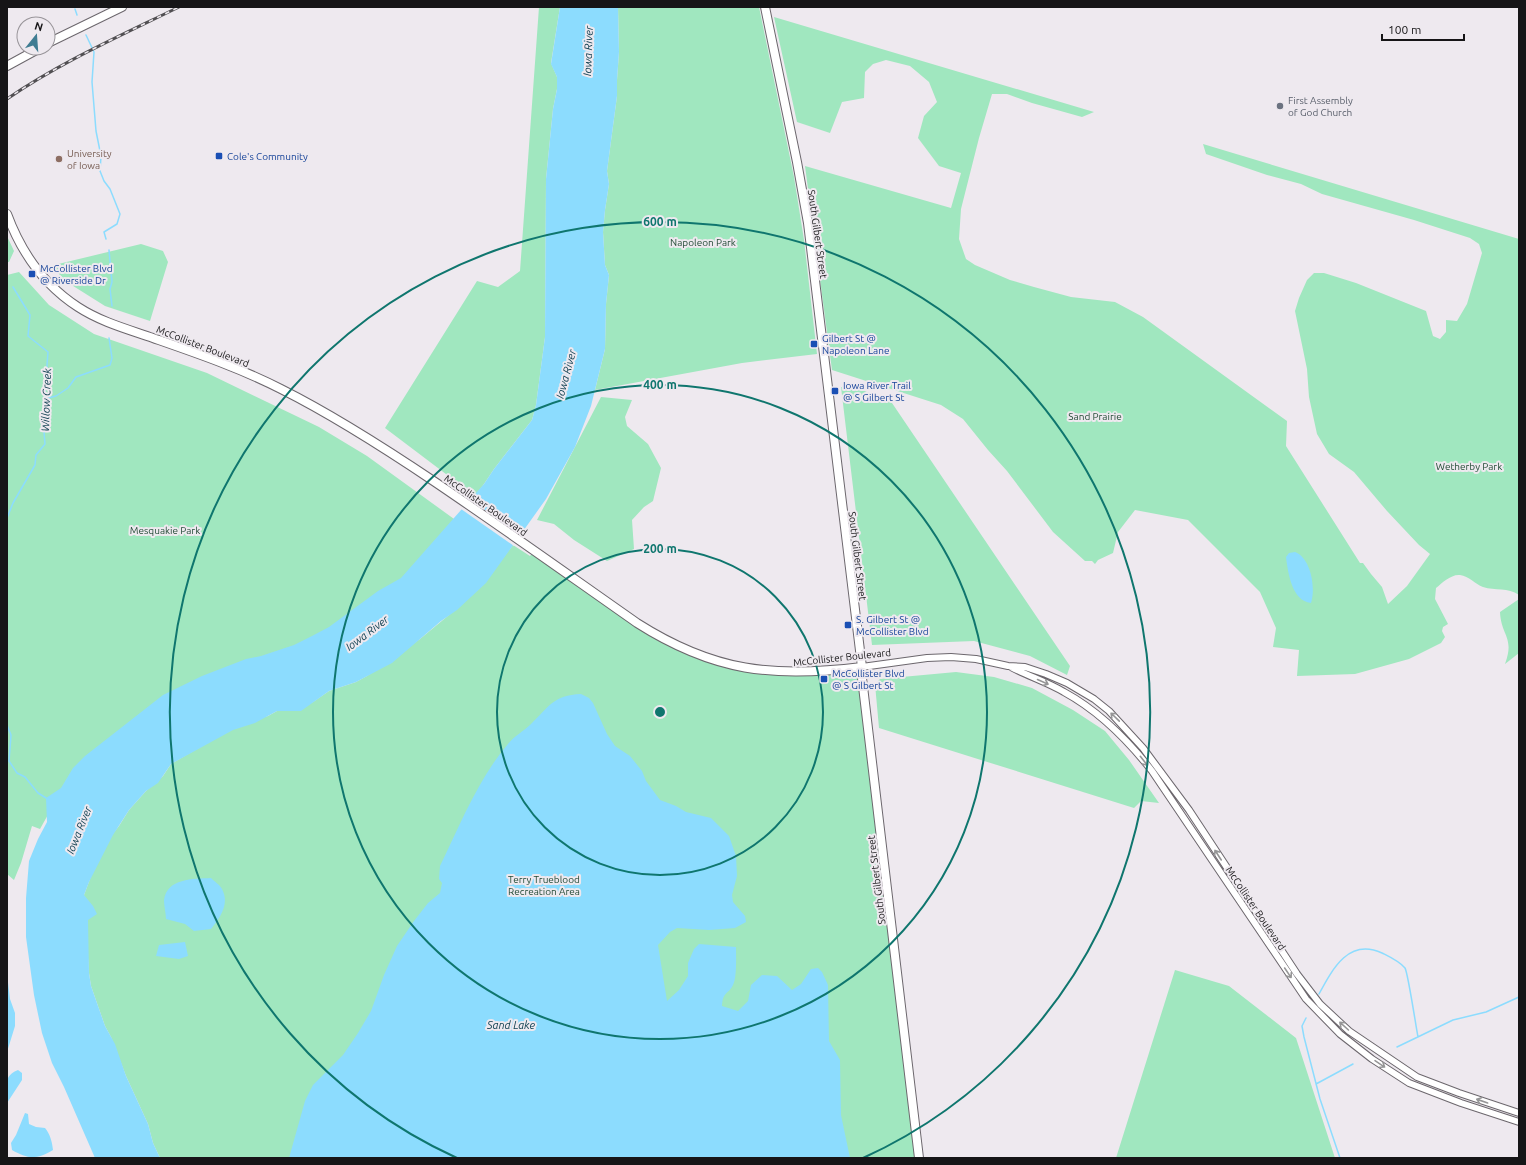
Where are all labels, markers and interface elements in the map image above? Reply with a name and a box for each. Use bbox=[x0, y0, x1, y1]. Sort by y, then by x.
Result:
north arrow bbox=[16, 16, 56, 56]
scale bar bbox=[1382, 16, 1464, 42]
text: N bbox=[33, 19, 45, 33]
text: 100 m bbox=[1388, 23, 1421, 36]
water label: Iowa River bbox=[581, 25, 595, 76]
place label: First Assembly of God Church bbox=[1288, 95, 1353, 118]
marker: First Assembly of God Church bbox=[1275, 101, 1285, 111]
place label: University of Iowa bbox=[67, 148, 112, 171]
marker: Cole's Community bbox=[214, 151, 224, 161]
place label: Cole's Community bbox=[227, 151, 308, 162]
marker: University of Iowa bbox=[54, 154, 64, 164]
street label: South Gilbert Street bbox=[806, 189, 829, 279]
text: 600 m bbox=[643, 215, 677, 228]
park label: Napoleon Park bbox=[670, 237, 736, 248]
place label: McCollister Blvd @ Riverside Dr bbox=[40, 263, 113, 286]
marker: McCollister Blvd @ Riverside Dr bbox=[27, 269, 37, 279]
street label: McCollister Boulevard bbox=[155, 324, 251, 369]
place label: Gilbert St @ Napoleon Lane bbox=[822, 333, 889, 356]
marker: Gilbert St @ Napoleon Lane bbox=[809, 339, 819, 349]
water label: Iowa River bbox=[554, 347, 578, 400]
water label: Willow Creek bbox=[39, 368, 53, 432]
text: 400 m bbox=[643, 378, 677, 391]
place label: Iowa River Trail @ S Gilbert St bbox=[843, 380, 911, 403]
marker: Iowa River Trail @ S Gilbert St bbox=[830, 386, 840, 396]
park label: Sand Prairie bbox=[1068, 411, 1122, 422]
park label: Wetherby Park bbox=[1436, 461, 1502, 472]
street label: McCollister Boulevard bbox=[442, 473, 529, 538]
street label: South Gilbert Street bbox=[847, 511, 868, 601]
park label: Mesquakie Park bbox=[130, 525, 200, 536]
text: 200 m bbox=[643, 542, 677, 555]
water label: Iowa River bbox=[343, 613, 391, 653]
place label: S. Gilbert St @ McCollister Blvd bbox=[856, 614, 929, 637]
marker: S. Gilbert St @ McCollister Blvd bbox=[843, 620, 853, 630]
street label: McCollister Boulevard bbox=[792, 647, 892, 668]
place label: McCollister Blvd @ S Gilbert St bbox=[832, 668, 905, 691]
marker: McCollister Blvd @ S Gilbert St bbox=[819, 674, 829, 684]
one-way arrow bbox=[1037, 679, 1049, 686]
centre of rings bbox=[653, 705, 667, 719]
one-way arrow bbox=[1110, 712, 1120, 722]
one-way arrow bbox=[1140, 756, 1148, 767]
water label: Iowa River bbox=[64, 804, 94, 856]
street label: South Gilbert Street bbox=[866, 835, 887, 925]
one-way arrow bbox=[1214, 849, 1222, 860]
street label: McCollister Boulevard bbox=[1223, 864, 1288, 952]
park label: Terry Trueblood Recreation Area bbox=[508, 874, 580, 897]
one-way arrow bbox=[1284, 967, 1292, 978]
water label: Sand Lake bbox=[486, 1019, 536, 1031]
one-way arrow bbox=[1339, 1022, 1349, 1031]
one-way arrow bbox=[1374, 1060, 1385, 1068]
one-way arrow bbox=[1476, 1097, 1489, 1104]

